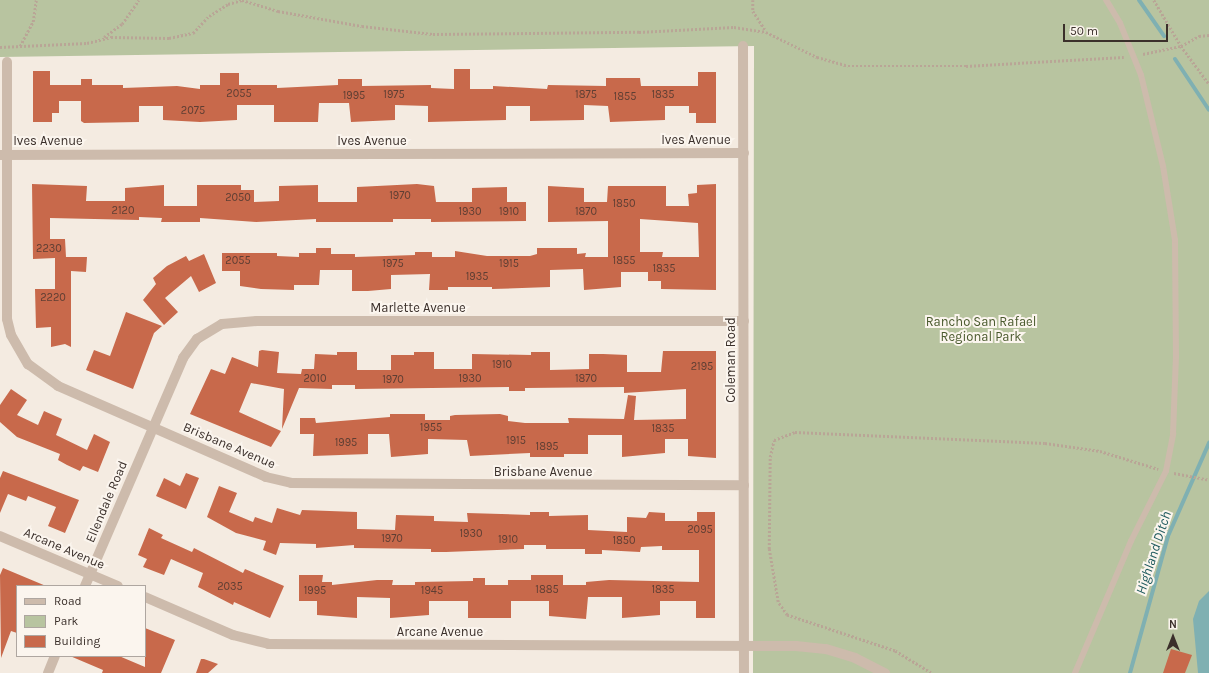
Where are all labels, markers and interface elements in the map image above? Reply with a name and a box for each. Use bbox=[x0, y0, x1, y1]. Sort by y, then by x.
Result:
scale bar bbox=[1065, 16, 1170, 42]
text: 50 m bbox=[1070, 24, 1098, 38]
house number: 2055 bbox=[226, 87, 252, 101]
house number: 1975 bbox=[383, 88, 405, 102]
house number: 1875 bbox=[575, 88, 597, 102]
house number: 1835 bbox=[651, 88, 675, 102]
house number: 1995 bbox=[343, 89, 365, 103]
house number: 1855 bbox=[614, 90, 636, 104]
house number: 2075 bbox=[181, 104, 205, 118]
street label: Ives Avenue bbox=[661, 132, 731, 148]
street label: Ives Avenue bbox=[13, 133, 83, 149]
street label: Ives Avenue bbox=[337, 133, 407, 149]
house number: 1970 bbox=[389, 189, 411, 203]
house number: 2050 bbox=[225, 191, 251, 205]
house number: 1850 bbox=[612, 197, 636, 211]
house number: 2120 bbox=[112, 204, 134, 218]
house number: 1930 bbox=[458, 205, 482, 219]
house number: 1910 bbox=[499, 205, 519, 219]
house number: 1870 bbox=[575, 205, 597, 219]
house number: 2230 bbox=[36, 242, 62, 256]
house number: 2055 bbox=[225, 254, 251, 268]
house number: 1855 bbox=[613, 254, 635, 268]
house number: 1975 bbox=[382, 257, 404, 271]
house number: 1915 bbox=[499, 257, 519, 271]
house number: 1835 bbox=[652, 262, 676, 276]
house number: 1935 bbox=[466, 270, 488, 284]
house number: 2220 bbox=[40, 291, 66, 305]
street label: Marlette Avenue bbox=[370, 300, 466, 316]
park label: Rancho San Rafael Regional Park bbox=[926, 315, 1036, 346]
street label: Coleman Road bbox=[723, 317, 739, 403]
house number: 1910 bbox=[492, 358, 512, 372]
house number: 2195 bbox=[691, 360, 713, 374]
house number: 2010 bbox=[303, 372, 327, 386]
house number: 1930 bbox=[458, 372, 482, 386]
house number: 1870 bbox=[575, 372, 597, 386]
house number: 1970 bbox=[382, 373, 404, 387]
street label: Brisbane Avenue bbox=[181, 420, 277, 472]
house number: 1955 bbox=[420, 421, 442, 435]
house number: 1835 bbox=[651, 422, 675, 436]
house number: 1915 bbox=[506, 434, 526, 448]
house number: 1995 bbox=[335, 436, 357, 450]
house number: 1895 bbox=[536, 440, 558, 454]
street label: Ellendale Road bbox=[83, 459, 131, 545]
street label: Brisbane Avenue bbox=[494, 464, 592, 480]
water label: Highland Ditch bbox=[1133, 509, 1175, 597]
house number: 2095 bbox=[687, 523, 713, 537]
street label: Arcane Avenue bbox=[21, 525, 107, 573]
house number: 1930 bbox=[459, 527, 483, 541]
house number: 1970 bbox=[381, 532, 403, 546]
house number: 1910 bbox=[498, 533, 518, 547]
house number: 1850 bbox=[612, 534, 636, 548]
house number: 2035 bbox=[217, 580, 243, 594]
house number: 1885 bbox=[535, 583, 559, 597]
house number: 1835 bbox=[651, 583, 675, 597]
house number: 1995 bbox=[304, 584, 326, 598]
house number: 1945 bbox=[421, 584, 443, 598]
legend bbox=[16, 585, 146, 657]
text: Road bbox=[54, 594, 82, 608]
text: Park bbox=[54, 614, 78, 628]
north arrow bbox=[1153, 617, 1193, 657]
text: N bbox=[1169, 618, 1177, 631]
street label: Arcane Avenue bbox=[397, 624, 483, 640]
text: Building bbox=[54, 634, 100, 648]

